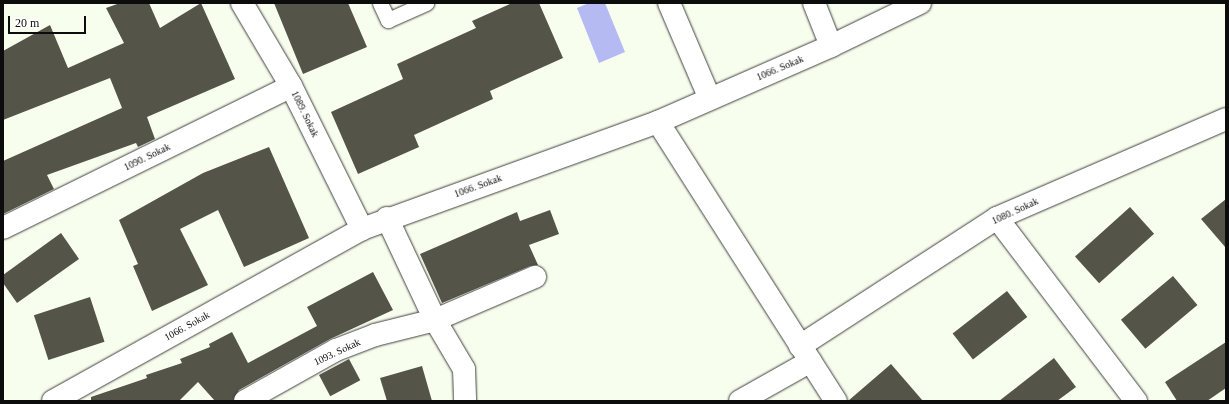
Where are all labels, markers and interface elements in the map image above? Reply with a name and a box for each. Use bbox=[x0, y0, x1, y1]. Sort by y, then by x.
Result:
scale bar bbox=[10, 8, 88, 34]
text: 20 m bbox=[15, 16, 39, 30]
street label: 1066. Sokak bbox=[755, 53, 805, 83]
street label: 1089. Sokak bbox=[289, 89, 321, 139]
street label: 1090. Sokak bbox=[122, 141, 172, 173]
street label: 1066. Sokak bbox=[452, 172, 504, 200]
street label: 1080. Sokak bbox=[990, 195, 1040, 227]
street label: 1066. Sokak bbox=[162, 309, 212, 343]
street label: 1093. Sokak bbox=[312, 336, 362, 368]

